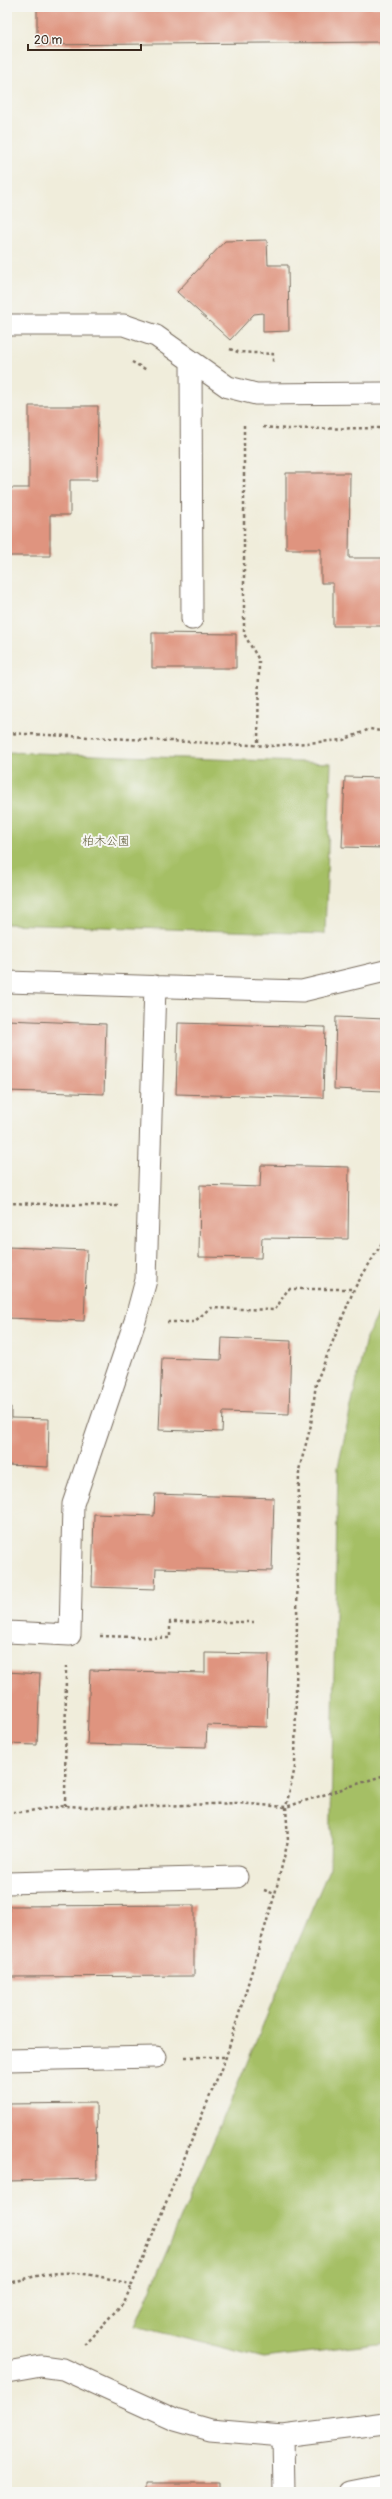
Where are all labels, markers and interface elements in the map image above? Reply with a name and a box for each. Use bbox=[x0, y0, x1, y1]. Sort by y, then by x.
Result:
scale bar bbox=[28, 26, 141, 52]
text: 20 m bbox=[34, 33, 63, 48]
park label: 柏木公園 bbox=[82, 834, 130, 849]

